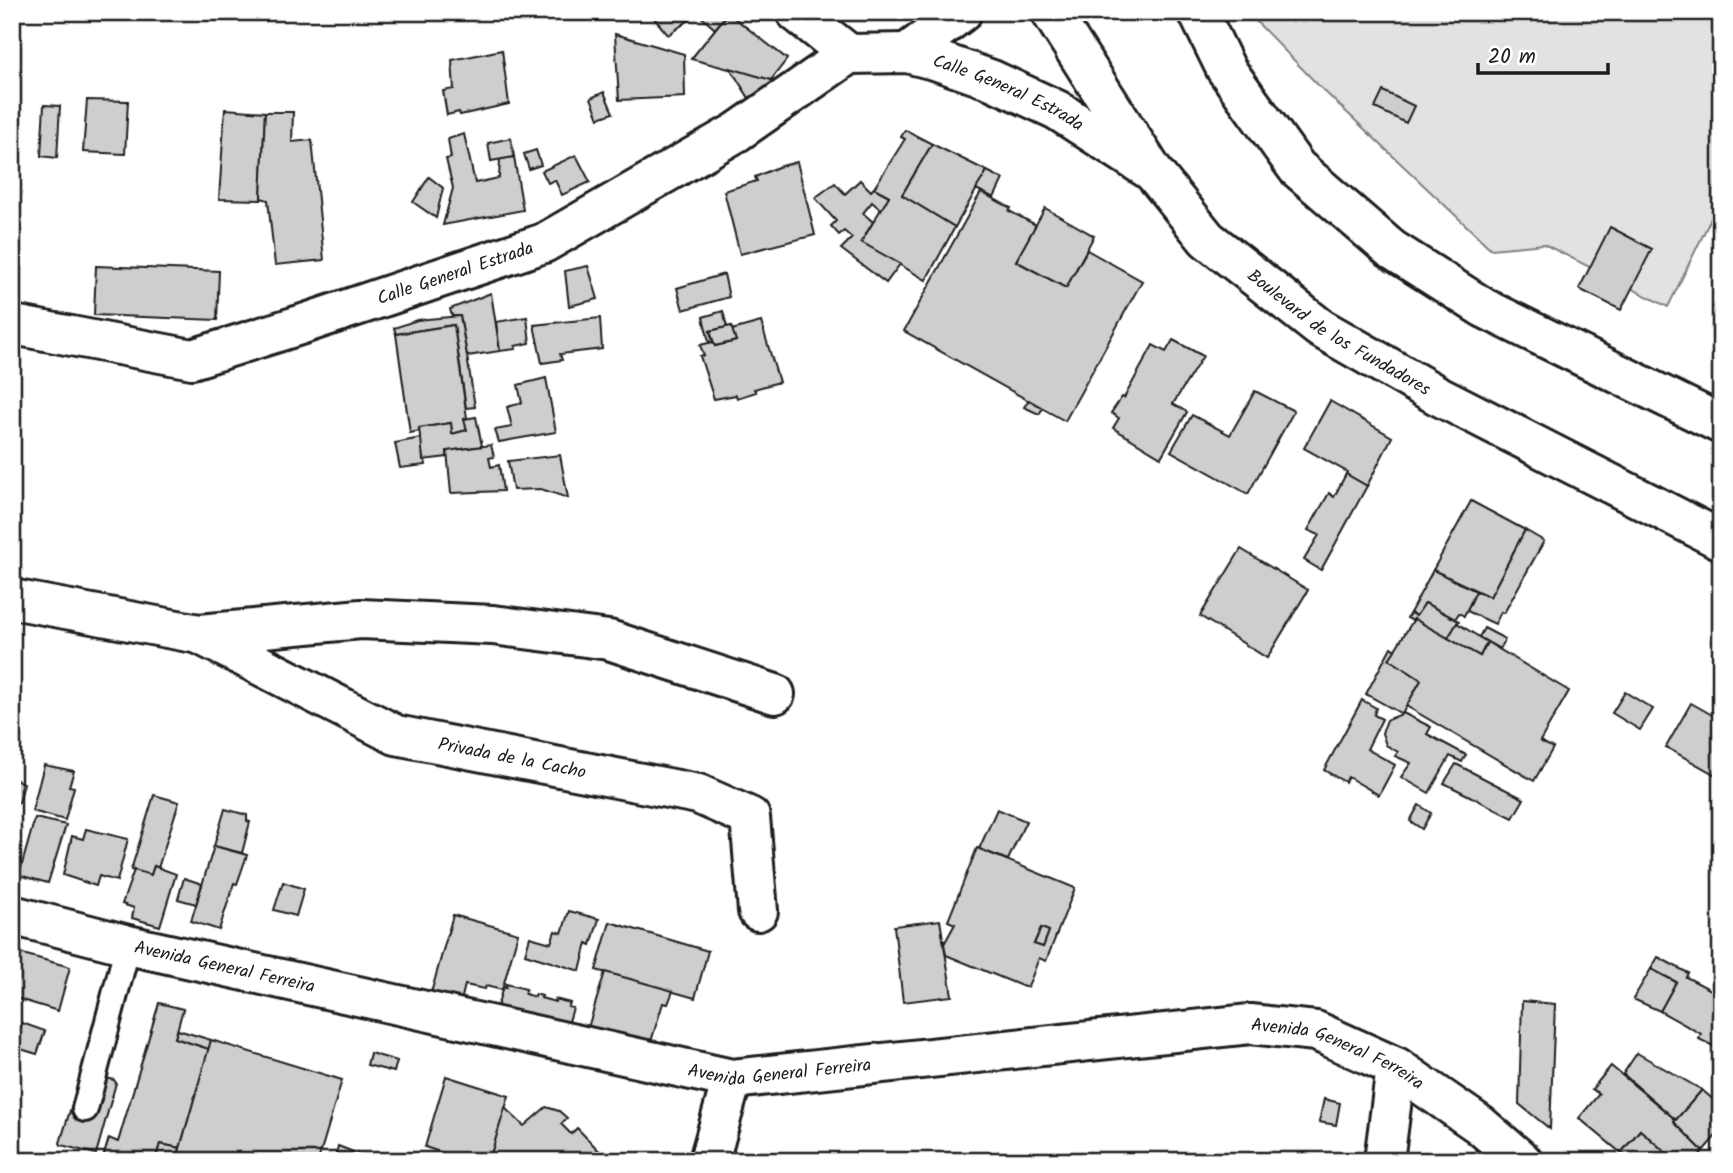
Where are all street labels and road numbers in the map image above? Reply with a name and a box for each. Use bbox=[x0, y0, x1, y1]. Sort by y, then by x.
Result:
street label: Calle General Estrada bbox=[928, 47, 1089, 140]
street label: Calle General Estrada bbox=[374, 235, 538, 314]
street label: Boulevard de los Fundadores bbox=[1240, 263, 1436, 405]
street label: Privada de la Cacho bbox=[435, 731, 588, 788]
street label: Avenida General Ferreira bbox=[131, 934, 318, 1002]
street label: Avenida General Ferreira bbox=[1250, 1011, 1429, 1098]
street label: Avenida General Ferreira bbox=[685, 1051, 873, 1095]

